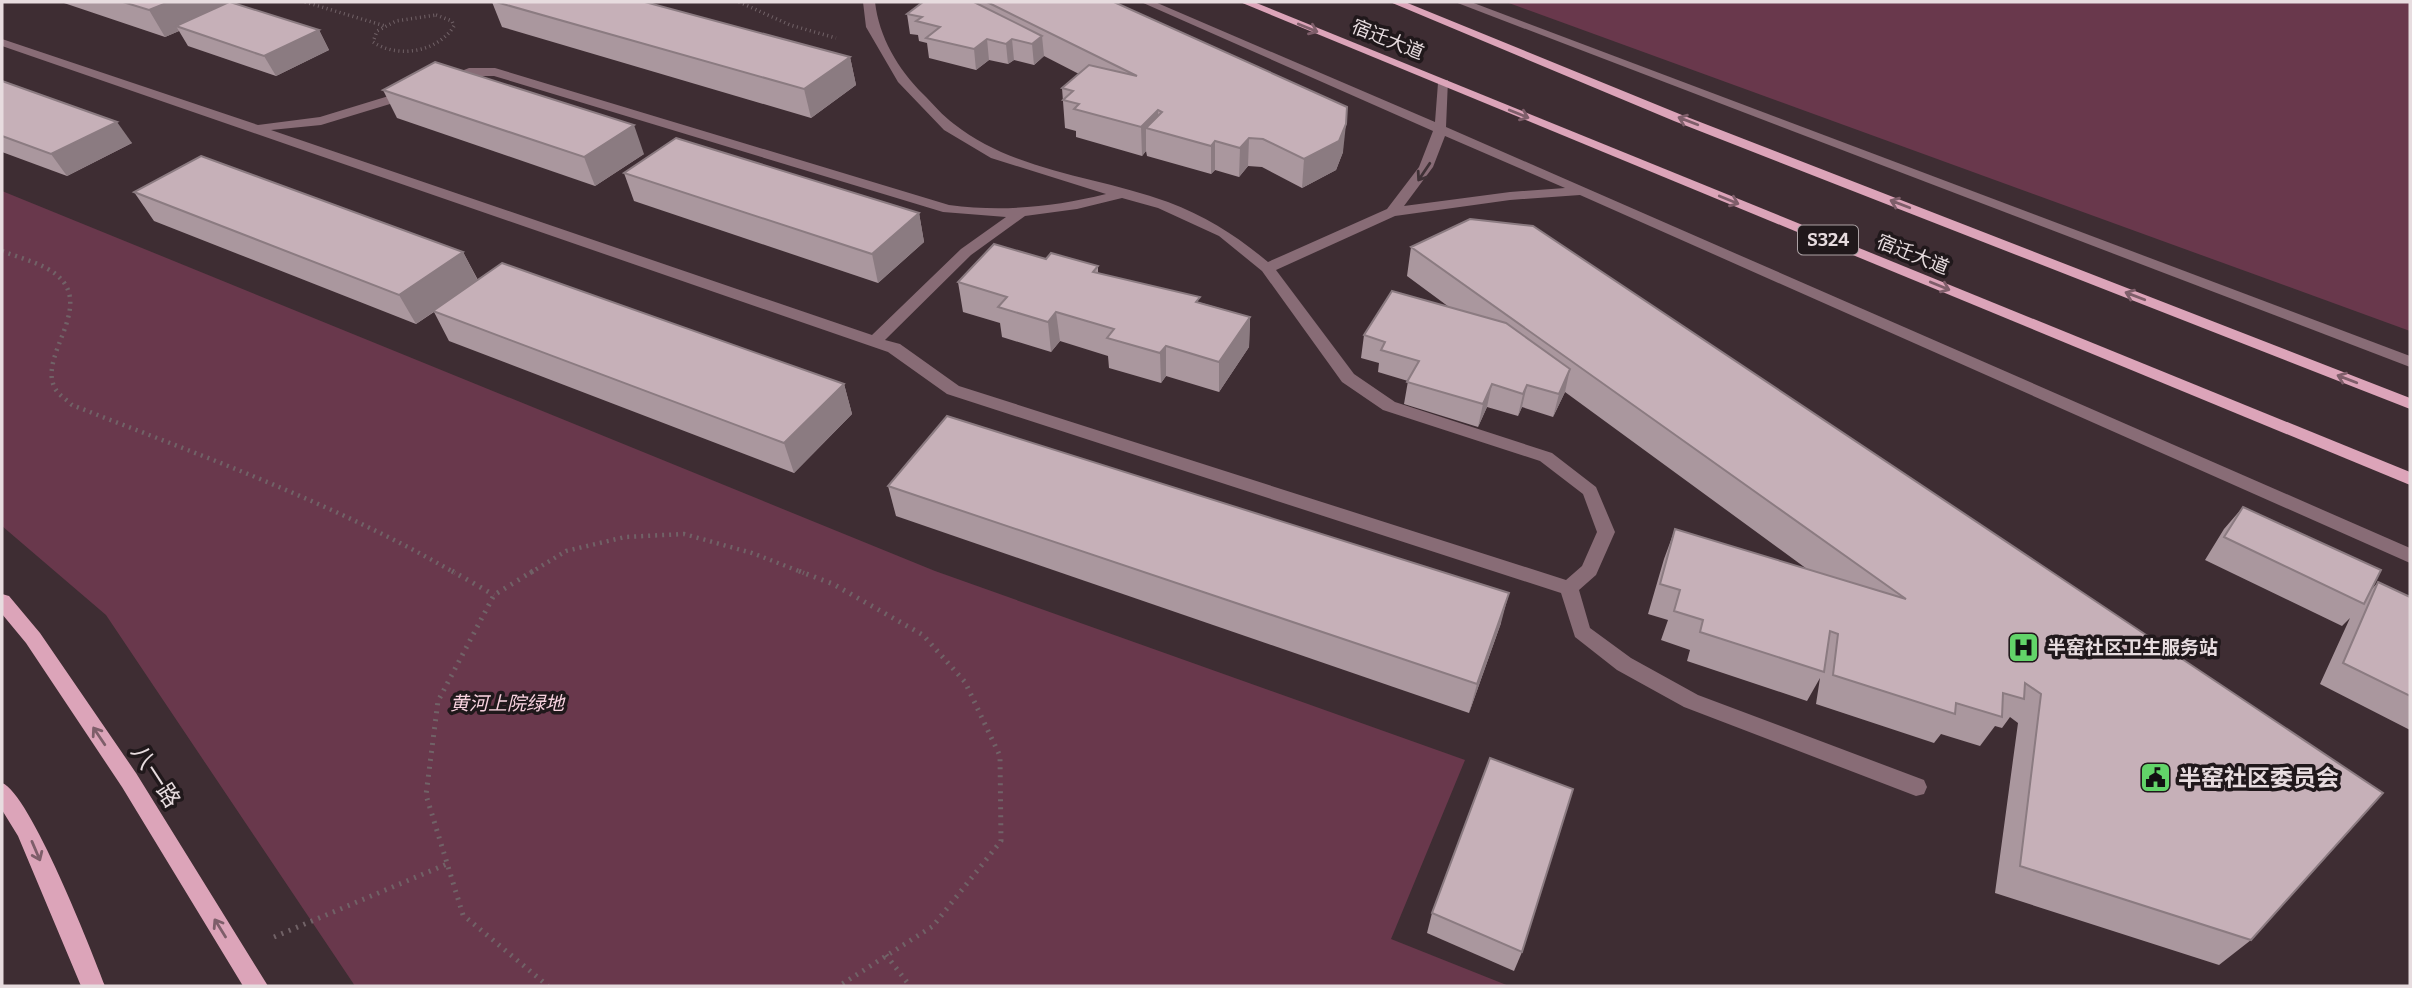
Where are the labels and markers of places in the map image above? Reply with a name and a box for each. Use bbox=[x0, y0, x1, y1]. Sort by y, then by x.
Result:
hospital icon: 半窑社区卫生服务站 bbox=[2007, 630, 2041, 664]
place label: 半窑社区卫生服务站 bbox=[2047, 636, 2218, 659]
public building icon: 半窑社区委员会 bbox=[2138, 761, 2172, 795]
place label: 半窑社区委员会 bbox=[2178, 764, 2339, 792]

